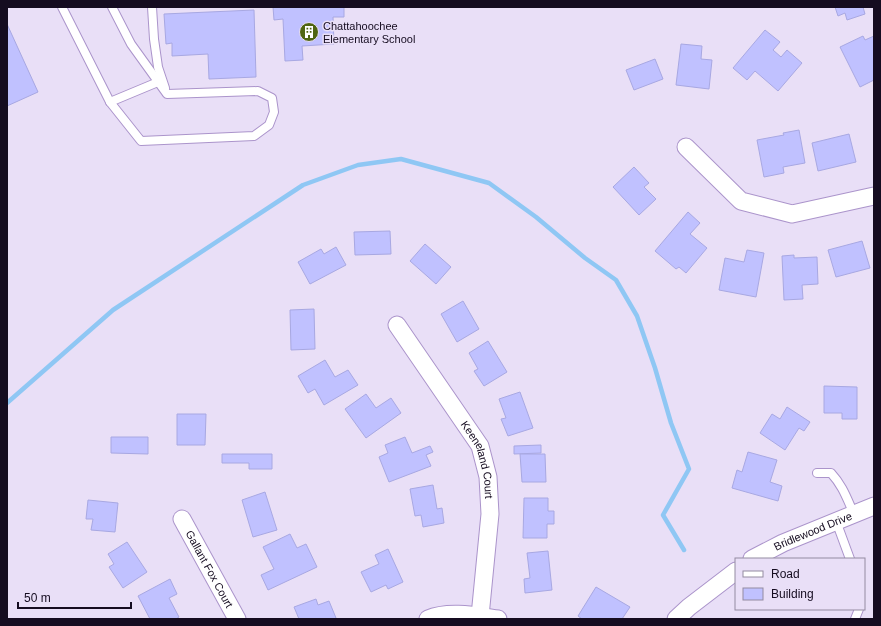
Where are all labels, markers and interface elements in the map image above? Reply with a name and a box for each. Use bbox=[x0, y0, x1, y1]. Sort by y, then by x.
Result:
place label: Chattahoochee Elementary School bbox=[323, 20, 415, 45]
building icon: Chattahoochee Elementary School bbox=[298, 21, 320, 43]
street label: Keeneland Court bbox=[459, 419, 495, 499]
street label: Bridlewood Drive bbox=[772, 510, 854, 553]
street label: Gallant Fox Court bbox=[183, 528, 236, 610]
legend bbox=[735, 558, 865, 610]
text: Road bbox=[771, 567, 800, 581]
scale bar bbox=[18, 584, 131, 610]
text: Building bbox=[771, 587, 814, 601]
text: 50 m bbox=[24, 591, 51, 605]

